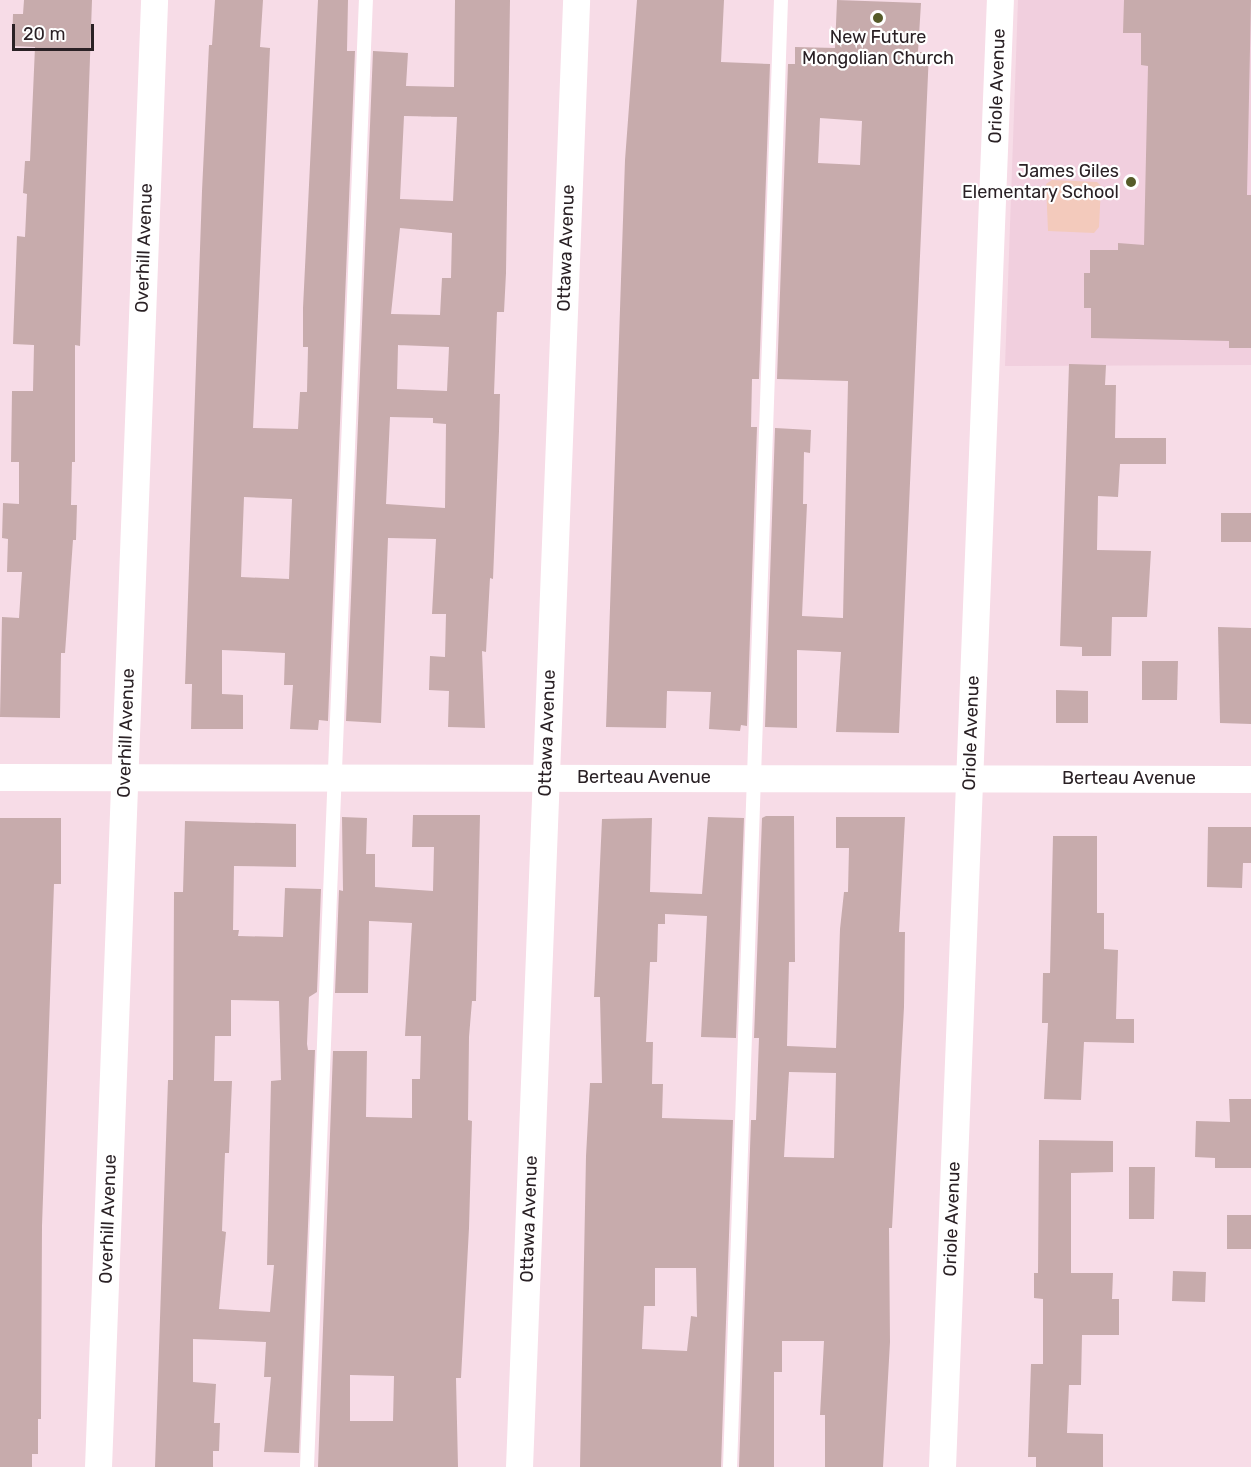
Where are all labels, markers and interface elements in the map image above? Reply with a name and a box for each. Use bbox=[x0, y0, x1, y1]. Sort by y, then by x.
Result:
marker: New Future Mongolian Church bbox=[871, 11, 885, 25]
scale bar bbox=[15, 12, 98, 50]
text: 20 m bbox=[23, 23, 65, 45]
place label: New Future Mongolian Church bbox=[802, 27, 954, 70]
street label: Oriole Avenue bbox=[984, 28, 1010, 144]
place label: James Giles Elementary School bbox=[961, 161, 1119, 204]
marker: James Giles Elementary School bbox=[1124, 175, 1138, 189]
street label: Overhill Avenue bbox=[131, 183, 157, 313]
street label: Ottawa Avenue bbox=[553, 184, 579, 312]
street label: Overhill Avenue bbox=[113, 668, 139, 798]
street label: Ottawa Avenue bbox=[534, 669, 560, 797]
street label: Oriole Avenue bbox=[958, 675, 984, 791]
street label: Berteau Avenue bbox=[577, 766, 711, 788]
street label: Berteau Avenue bbox=[1062, 767, 1196, 789]
street label: Overhill Avenue bbox=[95, 1154, 121, 1284]
street label: Ottawa Avenue bbox=[516, 1155, 542, 1283]
street label: Oriole Avenue bbox=[939, 1161, 965, 1277]

